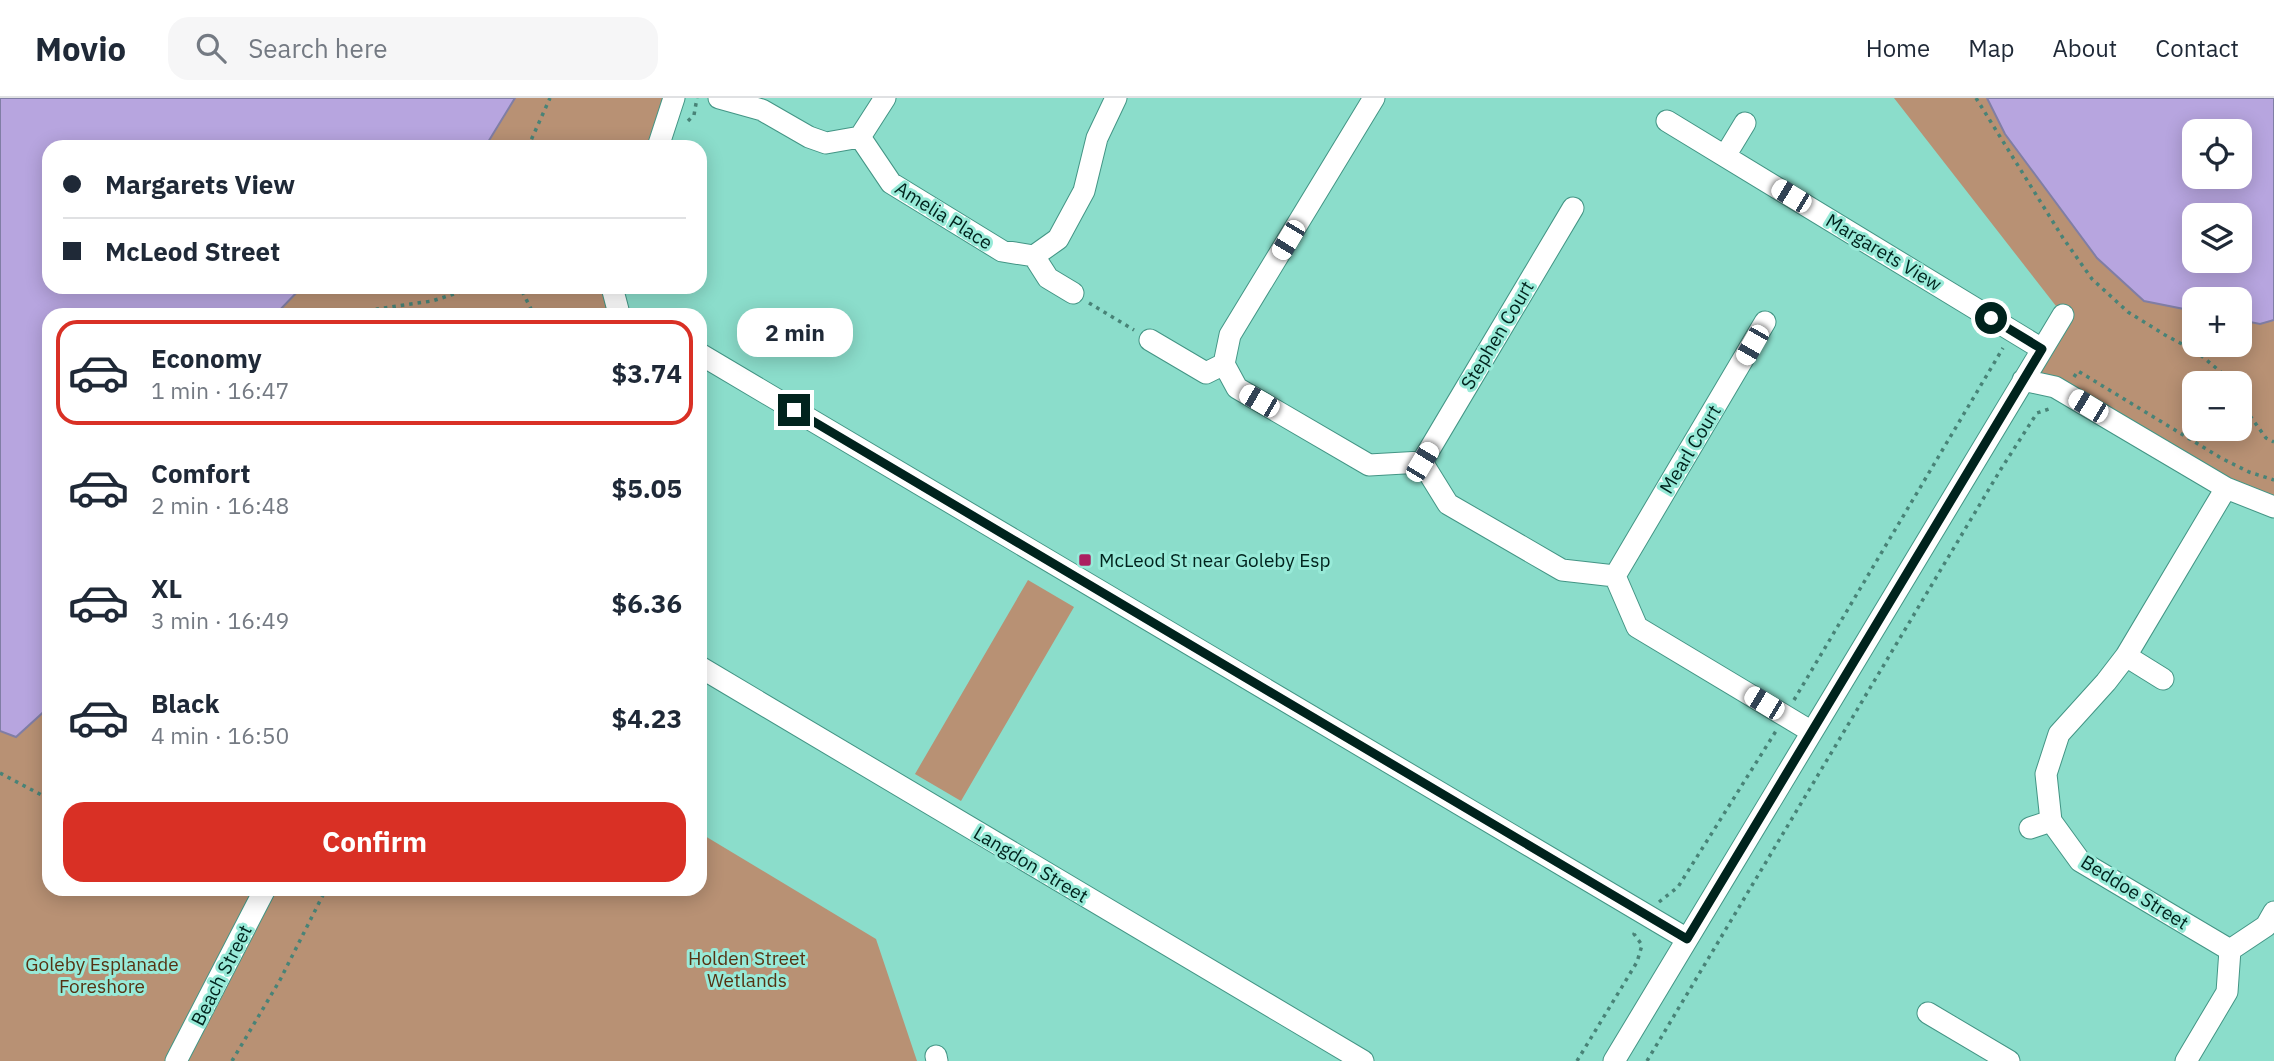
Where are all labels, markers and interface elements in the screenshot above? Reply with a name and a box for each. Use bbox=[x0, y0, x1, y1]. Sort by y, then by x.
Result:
search box bbox=[168, 17, 658, 80]
text: Movio bbox=[35, 27, 126, 70]
icon: search bbox=[192, 29, 230, 67]
text: Search here bbox=[248, 31, 388, 65]
text: Home bbox=[1866, 32, 1930, 64]
text: Map bbox=[1968, 32, 2014, 64]
text: About bbox=[2052, 32, 2117, 64]
text: Contact bbox=[2155, 32, 2239, 64]
map controls bbox=[2182, 119, 2252, 441]
button: locate bbox=[2182, 119, 2252, 189]
text: Margarets View bbox=[105, 167, 295, 201]
street label: Amelia Place bbox=[891, 176, 997, 254]
car bbox=[1768, 176, 1815, 216]
button: layers bbox=[2182, 203, 2252, 273]
street label: Margarets View bbox=[1822, 208, 1946, 296]
car bbox=[1269, 217, 1308, 263]
text: McLeod Street bbox=[105, 234, 280, 268]
street label: Stephen Court bbox=[1455, 276, 1539, 394]
button: + bbox=[2182, 287, 2252, 357]
route start bbox=[1975, 302, 2007, 334]
callout: 2 min bbox=[736, 308, 852, 358]
text: 2 min bbox=[765, 317, 825, 347]
car bbox=[1733, 322, 1772, 368]
icon: car bbox=[67, 341, 130, 404]
text: Economy bbox=[151, 341, 262, 375]
text: $3.74 bbox=[612, 356, 682, 390]
button: − bbox=[2182, 371, 2252, 441]
text: 1 min · 16:47 bbox=[151, 375, 289, 405]
car bbox=[1236, 381, 1283, 421]
car bbox=[2065, 386, 2112, 426]
route end bbox=[778, 394, 810, 426]
street label: Mearl Court bbox=[1654, 400, 1726, 498]
car bbox=[1403, 439, 1442, 485]
icon: car bbox=[67, 456, 130, 519]
text: Comfort bbox=[151, 456, 250, 490]
text: $5.05 bbox=[612, 471, 682, 505]
text: 2 min · 16:48 bbox=[151, 490, 289, 520]
place label: McLeod St near Goleby Esp bbox=[1099, 548, 1331, 572]
marker: McLeod St near Goleby Esp bbox=[1077, 552, 1093, 568]
icon: car bbox=[67, 571, 130, 634]
text: XL bbox=[151, 571, 182, 605]
text: $6.36 bbox=[612, 586, 682, 620]
text: 3 min · 16:49 bbox=[151, 605, 289, 635]
car bbox=[1741, 683, 1788, 723]
icon: car bbox=[67, 686, 130, 749]
text: Black bbox=[151, 686, 219, 720]
text: $4.23 bbox=[612, 701, 682, 735]
text: 4 min · 16:50 bbox=[151, 720, 289, 750]
button: Confirm bbox=[63, 802, 686, 882]
street label: Langdon Street bbox=[969, 820, 1093, 908]
street label: Beddoe Street bbox=[2077, 849, 2193, 935]
street label: Beach Street bbox=[185, 921, 257, 1029]
park label: Holden Street Wetlands bbox=[688, 946, 806, 992]
park label: Goleby Esplanade Foreshore bbox=[25, 952, 179, 998]

